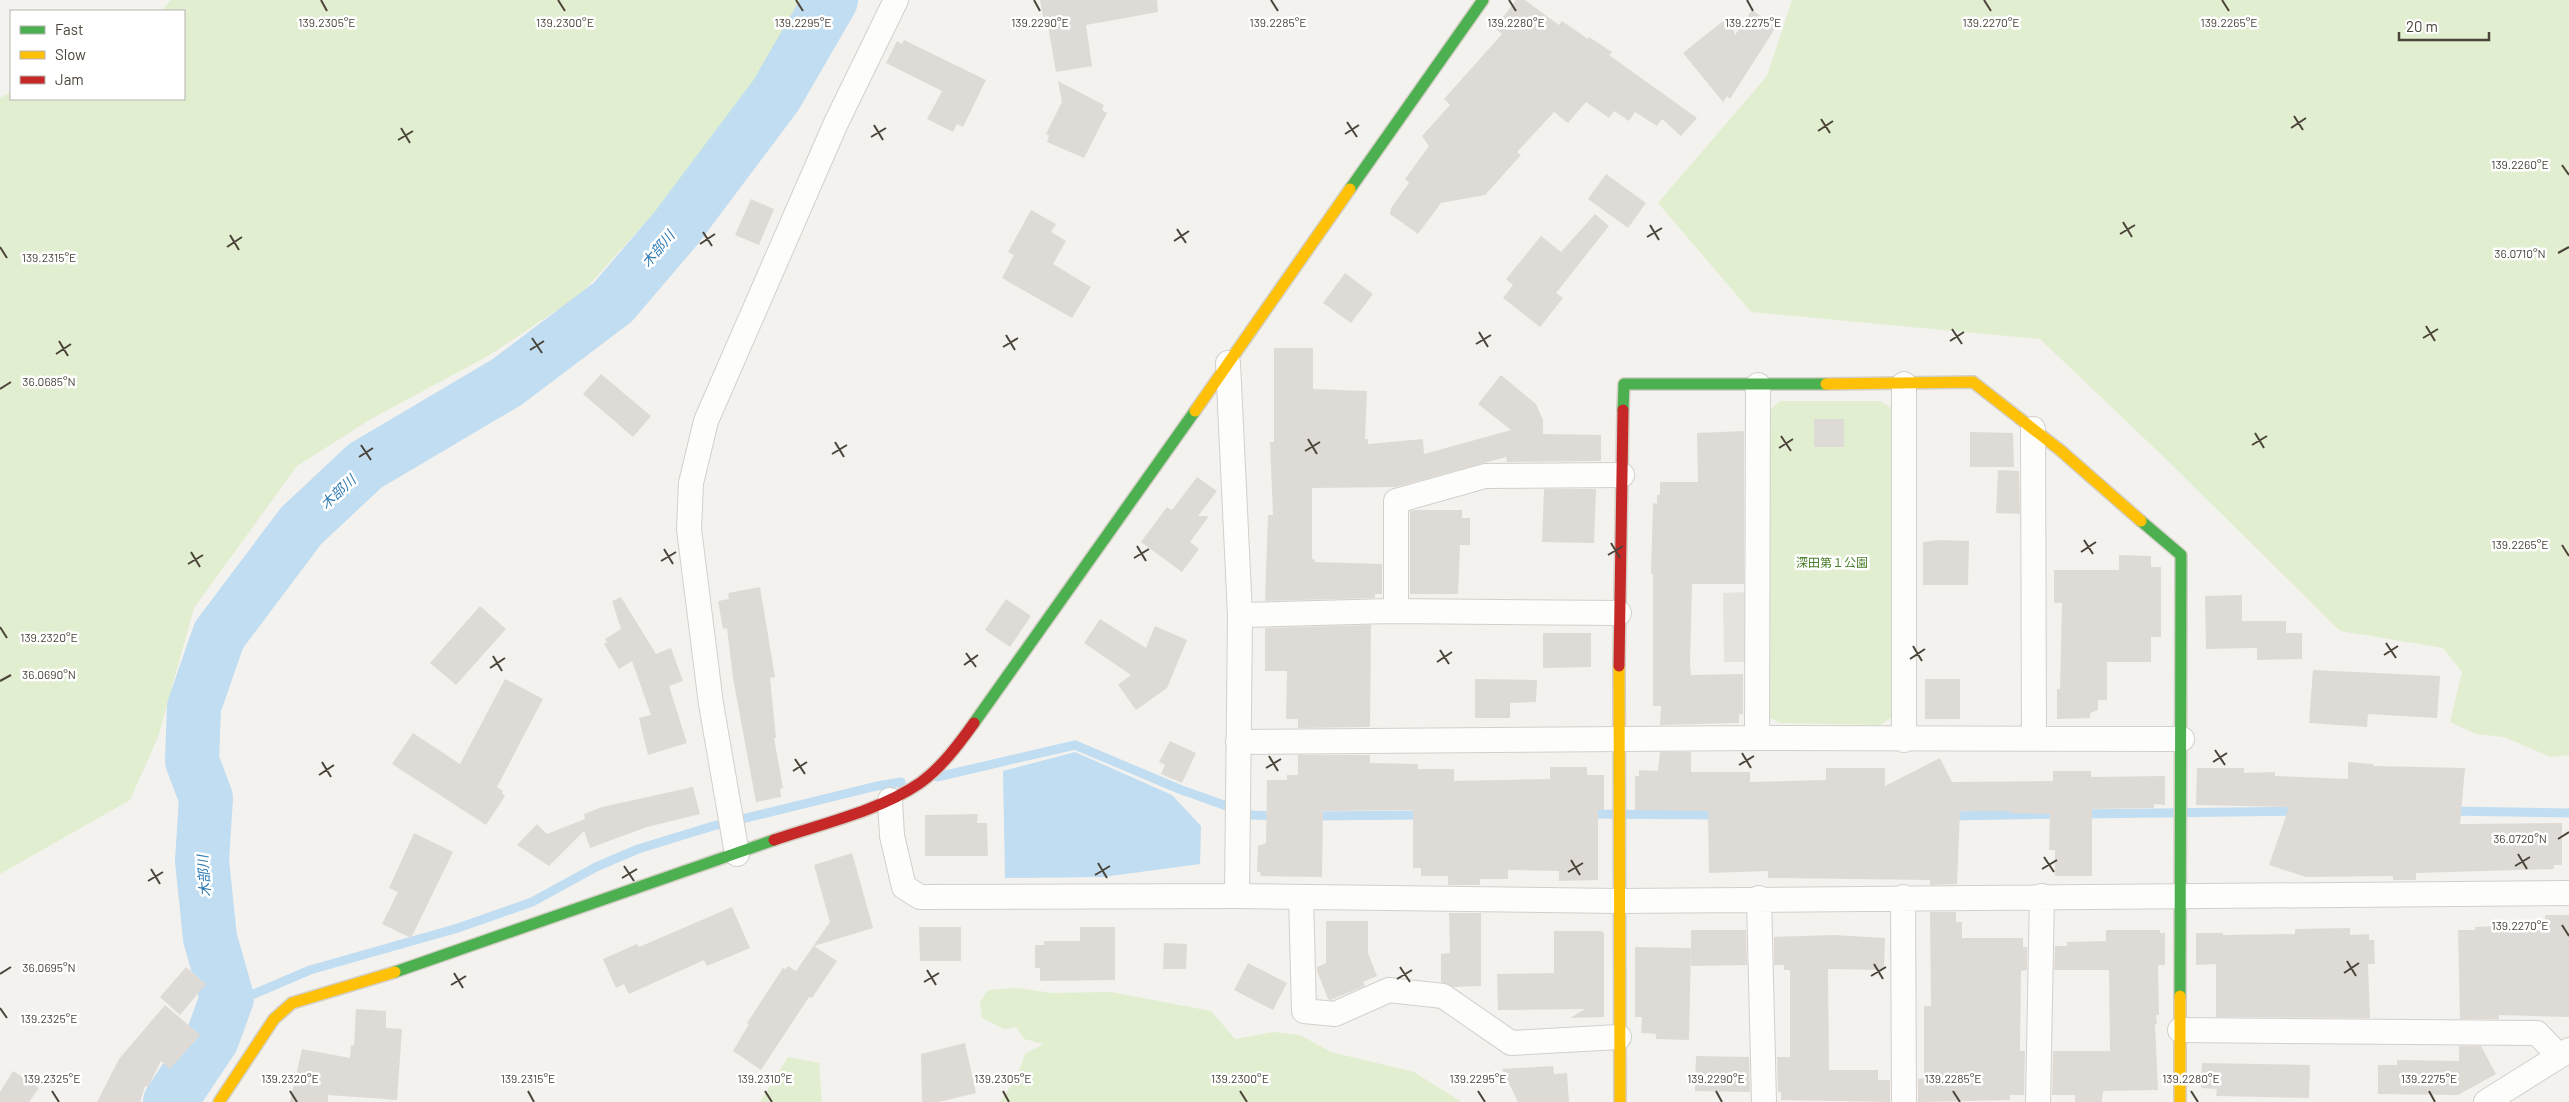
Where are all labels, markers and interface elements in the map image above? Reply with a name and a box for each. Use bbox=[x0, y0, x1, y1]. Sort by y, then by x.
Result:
legend bbox=[10, 10, 185, 100]
scale bar bbox=[2399, 10, 2489, 42]
text: 139.2305°E bbox=[298, 15, 356, 29]
text: 139.2300°E bbox=[536, 15, 594, 29]
text: 139.2295°E bbox=[774, 15, 832, 29]
text: 139.2290°E bbox=[1011, 15, 1069, 29]
text: 139.2285°E bbox=[1249, 15, 1307, 29]
text: 139.2280°E bbox=[1487, 15, 1545, 29]
text: 139.2275°E bbox=[1725, 15, 1781, 29]
text: 139.2270°E bbox=[1962, 15, 2020, 29]
text: 139.2265°E bbox=[2200, 15, 2258, 29]
text: 20 m bbox=[2406, 17, 2438, 35]
text: Fast bbox=[55, 20, 83, 38]
text: Slow bbox=[55, 45, 86, 63]
text: Jam bbox=[55, 70, 84, 88]
text: 139.2260°E bbox=[2491, 157, 2549, 171]
water label: 木部川 bbox=[638, 226, 679, 270]
text: 36.0710°N bbox=[2494, 246, 2546, 260]
text: 139.2315°E bbox=[22, 250, 76, 264]
text: 36.0685°N bbox=[22, 374, 76, 388]
water label: 木部川 bbox=[317, 470, 360, 512]
text: 139.2265°E bbox=[2491, 537, 2549, 551]
park label: 深田第１公園 bbox=[1796, 555, 1868, 569]
text: 139.2320°E bbox=[20, 630, 78, 644]
text: 36.0690°N bbox=[22, 667, 76, 681]
text: 36.0720°N bbox=[2493, 831, 2547, 845]
water label: 木部川 bbox=[193, 852, 213, 898]
text: 139.2270°E bbox=[2491, 918, 2549, 932]
text: 36.0695°N bbox=[22, 960, 76, 974]
text: 139.2325°E bbox=[21, 1011, 77, 1025]
text: 139.2325°E bbox=[24, 1071, 80, 1085]
text: 139.2320°E bbox=[261, 1071, 319, 1085]
text: 139.2315°E bbox=[501, 1071, 555, 1085]
text: 139.2310°E bbox=[737, 1071, 793, 1085]
text: 139.2305°E bbox=[974, 1071, 1032, 1085]
text: 139.2300°E bbox=[1211, 1071, 1269, 1085]
text: 139.2295°E bbox=[1449, 1071, 1507, 1085]
text: 139.2290°E bbox=[1687, 1071, 1745, 1085]
text: 139.2285°E bbox=[1924, 1071, 1982, 1085]
text: 139.2280°E bbox=[2162, 1071, 2220, 1085]
text: 139.2275°E bbox=[2401, 1071, 2457, 1085]

